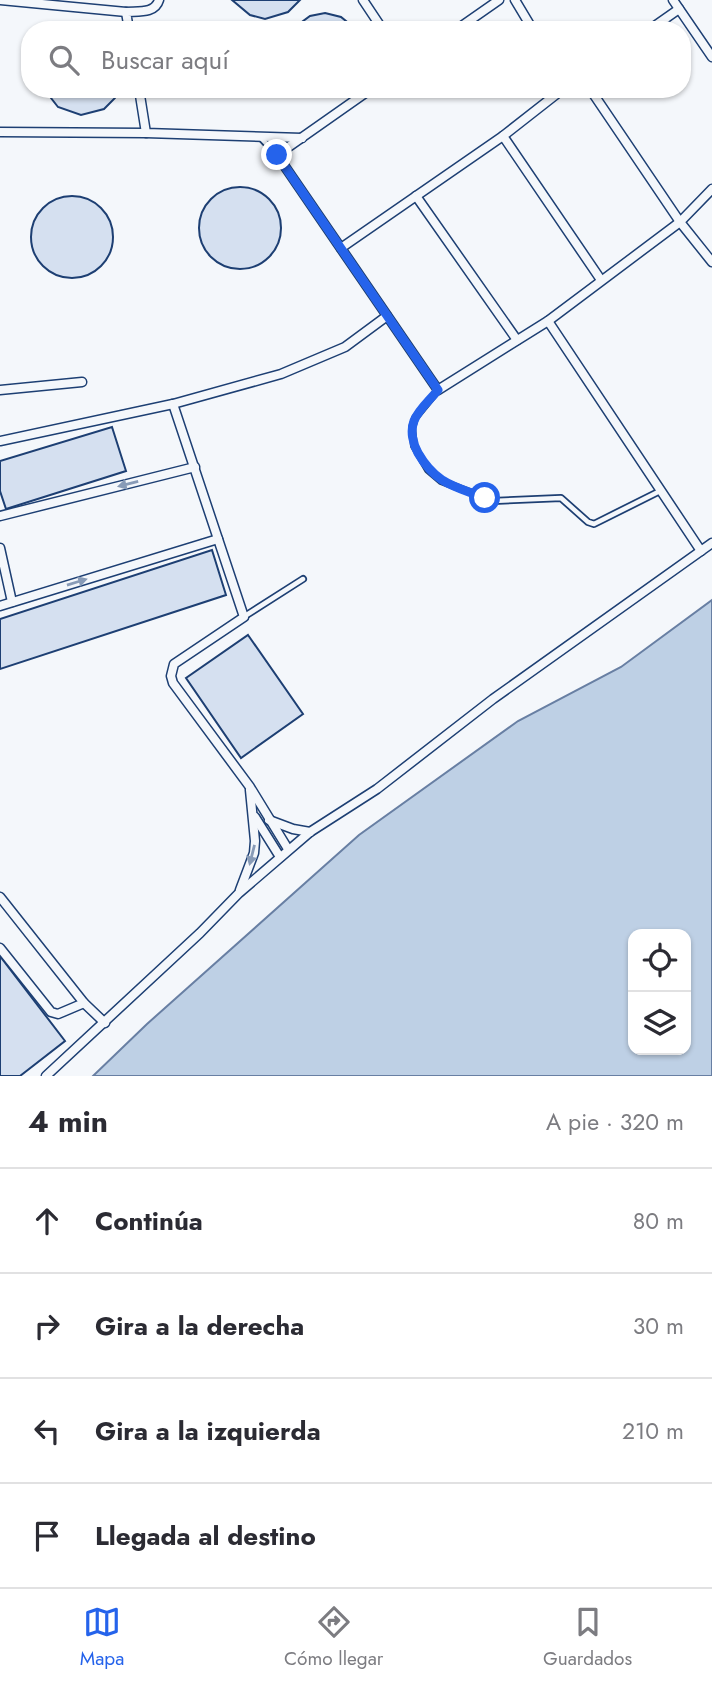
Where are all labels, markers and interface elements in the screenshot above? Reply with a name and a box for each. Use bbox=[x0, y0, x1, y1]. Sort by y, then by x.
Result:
search box bbox=[21, 21, 691, 98]
icon: search bbox=[45, 41, 83, 79]
text: Buscar aquí bbox=[101, 41, 229, 79]
route end bbox=[261, 139, 292, 170]
one-way arrow bbox=[117, 479, 139, 490]
route start bbox=[469, 482, 500, 513]
one-way arrow bbox=[67, 576, 88, 587]
one-way arrow bbox=[246, 844, 257, 866]
map controls bbox=[628, 929, 691, 1055]
button: locate bbox=[628, 929, 691, 992]
button: layers bbox=[628, 992, 691, 1055]
text: 4 min bbox=[28, 1100, 108, 1143]
text: A pie · 320 m bbox=[546, 1105, 684, 1139]
icon: ahead bbox=[28, 1202, 66, 1240]
text: Continúa bbox=[95, 1202, 203, 1240]
text: 80 m bbox=[633, 1204, 684, 1238]
icon: right bbox=[28, 1307, 66, 1345]
text: Gira a la derecha bbox=[95, 1307, 304, 1345]
text: 30 m bbox=[633, 1309, 684, 1343]
icon: left bbox=[28, 1412, 66, 1450]
text: Gira a la izquierda bbox=[95, 1412, 321, 1450]
text: 210 m bbox=[622, 1414, 684, 1448]
icon: arrive bbox=[28, 1517, 66, 1555]
text: Llegada al destino bbox=[95, 1517, 316, 1555]
tab: Mapa bbox=[80, 1603, 124, 1672]
tab: Cómo llegar bbox=[284, 1603, 383, 1672]
tab: Guardados bbox=[543, 1603, 632, 1672]

